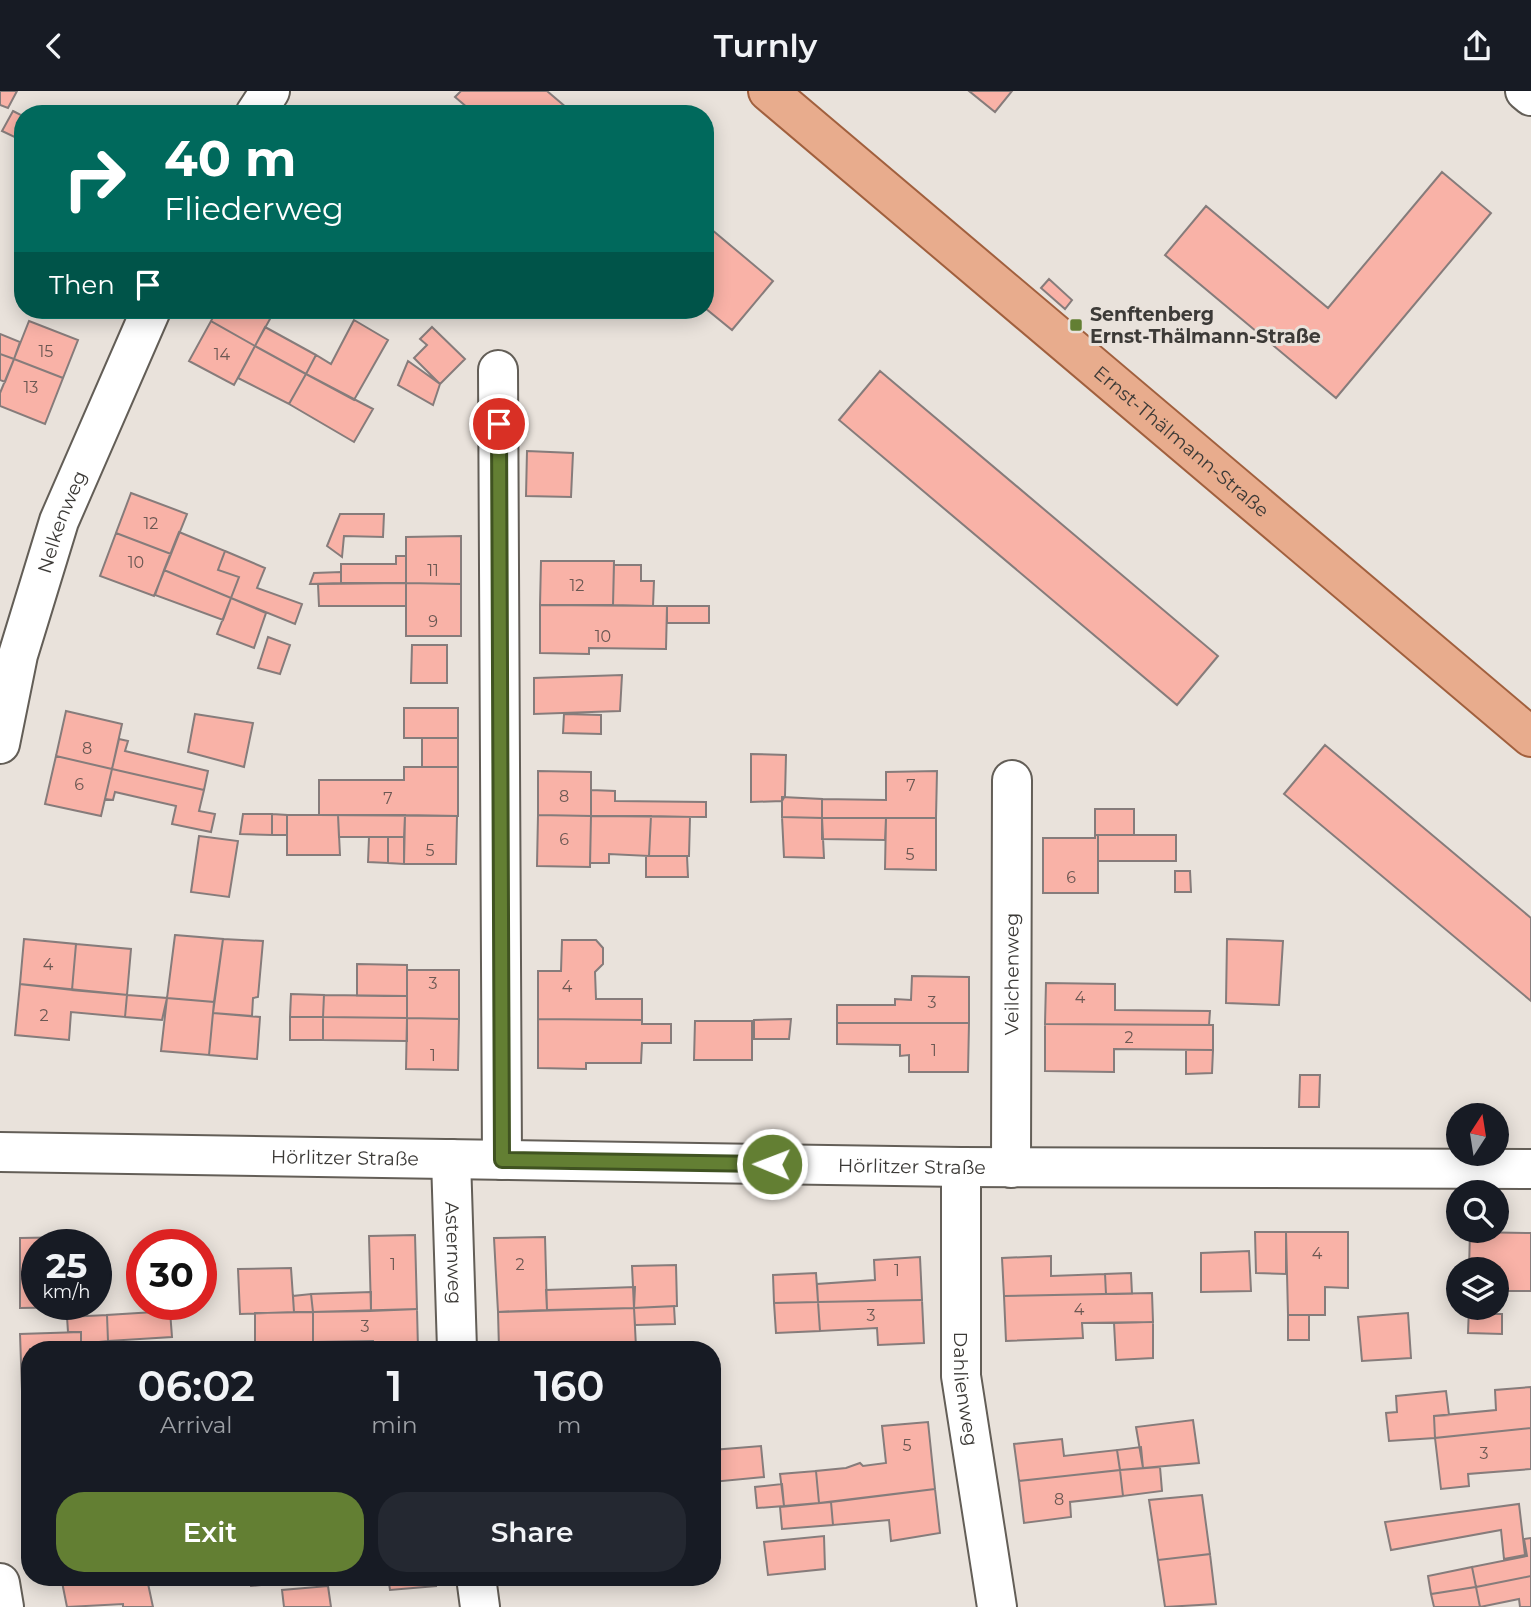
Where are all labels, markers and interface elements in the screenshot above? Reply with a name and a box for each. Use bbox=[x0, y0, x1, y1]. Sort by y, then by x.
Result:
text: Turnly bbox=[714, 26, 817, 65]
icon: back bbox=[35, 27, 73, 65]
icon: share bbox=[1458, 27, 1496, 65]
text: 40 m bbox=[164, 129, 296, 188]
icon: right bbox=[49, 133, 140, 224]
text: Fliederweg bbox=[164, 189, 344, 228]
icon: arrive bbox=[129, 266, 167, 304]
text: Then bbox=[49, 269, 115, 301]
place label: Senftenberg Ernst-Thälmann-Straße bbox=[1090, 303, 1321, 348]
marker: Senftenberg Ernst-Thälmann-Straße bbox=[1068, 317, 1084, 333]
house number: 15 bbox=[39, 342, 53, 361]
house number: 14 bbox=[214, 345, 231, 364]
street label: Ernst-Thälmann-Straße bbox=[1089, 361, 1274, 522]
house number: 13 bbox=[24, 378, 38, 397]
pin bbox=[469, 394, 529, 454]
icon: arrive bbox=[480, 405, 518, 443]
street label: Nelkenweg bbox=[32, 467, 91, 576]
house number: 12 bbox=[144, 514, 158, 533]
house number: 10 bbox=[128, 553, 144, 572]
house number: 11 bbox=[427, 561, 439, 580]
house number: 12 bbox=[570, 576, 584, 595]
house number: 9 bbox=[428, 612, 438, 631]
house number: 10 bbox=[595, 627, 611, 646]
house number: 8 bbox=[82, 739, 92, 758]
house number: 6 bbox=[74, 775, 84, 794]
house number: 7 bbox=[906, 776, 916, 795]
house number: 8 bbox=[559, 787, 569, 806]
house number: 7 bbox=[383, 789, 393, 808]
house number: 6 bbox=[559, 830, 569, 849]
house number: 5 bbox=[425, 841, 435, 860]
house number: 5 bbox=[905, 845, 915, 864]
house number: 6 bbox=[1066, 868, 1076, 887]
street label: Veilchenweg bbox=[1000, 913, 1023, 1035]
house number: 4 bbox=[43, 955, 54, 974]
house number: 3 bbox=[428, 974, 438, 993]
house number: 4 bbox=[562, 977, 573, 996]
house number: 4 bbox=[1075, 988, 1086, 1007]
house number: 3 bbox=[927, 993, 937, 1012]
house number: 2 bbox=[39, 1006, 49, 1025]
house number: 2 bbox=[1124, 1028, 1134, 1047]
house number: 1 bbox=[931, 1041, 937, 1060]
house number: 1 bbox=[430, 1046, 436, 1065]
north arrow bbox=[1446, 1103, 1508, 1165]
map controls bbox=[1446, 1103, 1509, 1320]
position arrow bbox=[735, 1127, 809, 1201]
street label: Hörlitzer Straße bbox=[271, 1145, 419, 1170]
street label: Hörlitzer Straße bbox=[838, 1154, 986, 1179]
button: search bbox=[1446, 1180, 1509, 1243]
street label: Asternweg bbox=[441, 1201, 467, 1305]
speed limit sign: 30 bbox=[126, 1229, 217, 1320]
text: 25 bbox=[46, 1244, 87, 1287]
house number: 4 bbox=[1312, 1244, 1323, 1263]
house number: 1 bbox=[390, 1255, 396, 1274]
house number: 2 bbox=[515, 1255, 525, 1274]
button: layers bbox=[1446, 1257, 1509, 1320]
house number: 1 bbox=[894, 1261, 900, 1280]
text: km/h bbox=[42, 1281, 91, 1303]
house number: 4 bbox=[1074, 1300, 1085, 1319]
house number: 3 bbox=[866, 1306, 876, 1325]
house number: 3 bbox=[360, 1317, 370, 1336]
street label: Dahlienweg bbox=[950, 1331, 983, 1447]
text: 06:02 bbox=[137, 1360, 255, 1412]
text: 1 bbox=[386, 1360, 402, 1412]
text: 160 bbox=[534, 1360, 605, 1412]
text: Arrival bbox=[160, 1411, 232, 1439]
text: min bbox=[371, 1411, 418, 1439]
text: m bbox=[557, 1411, 581, 1439]
house number: 5 bbox=[902, 1436, 912, 1455]
house number: 3 bbox=[1479, 1444, 1489, 1463]
house number: 8 bbox=[1054, 1490, 1064, 1509]
button: Exit bbox=[56, 1492, 364, 1572]
button: Share bbox=[378, 1492, 686, 1572]

